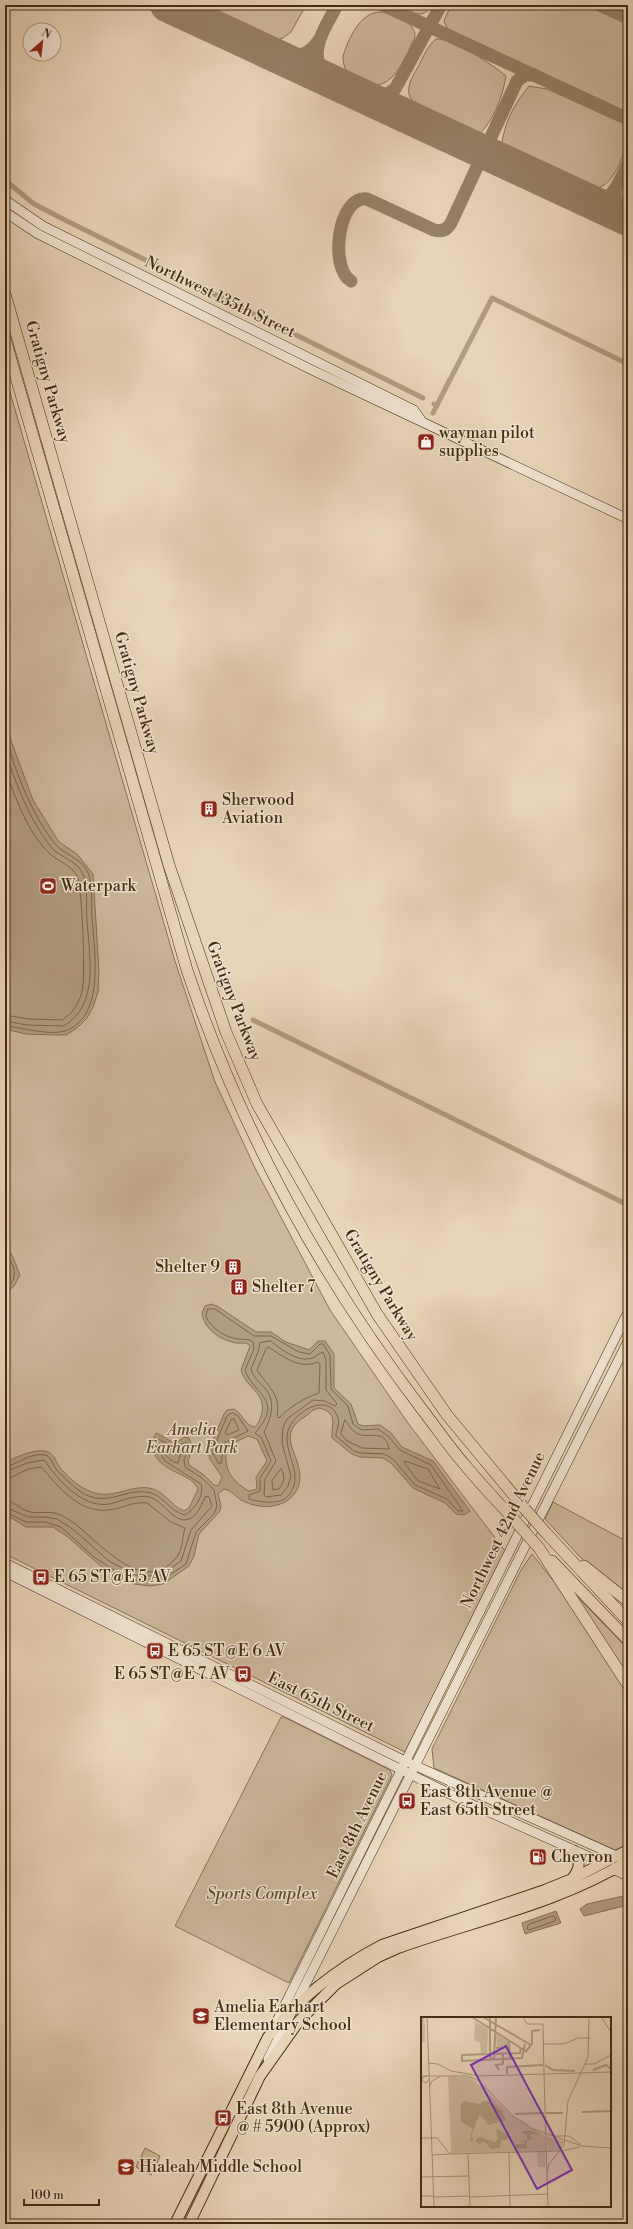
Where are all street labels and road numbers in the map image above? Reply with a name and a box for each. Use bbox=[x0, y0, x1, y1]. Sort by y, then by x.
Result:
street label: Northwest 135th Street bbox=[141, 252, 299, 342]
street label: Gratigny Parkway bbox=[21, 318, 75, 446]
street label: Gratigny Parkway bbox=[110, 629, 164, 757]
street label: Gratigny Parkway bbox=[202, 938, 266, 1064]
street label: Gratigny Parkway bbox=[340, 1226, 422, 1345]
street label: Northwest 42nd Avenue bbox=[456, 1448, 550, 1612]
street label: East 65th Street bbox=[265, 1668, 378, 1737]
street label: East 8th Avenue bbox=[322, 1768, 392, 1882]

